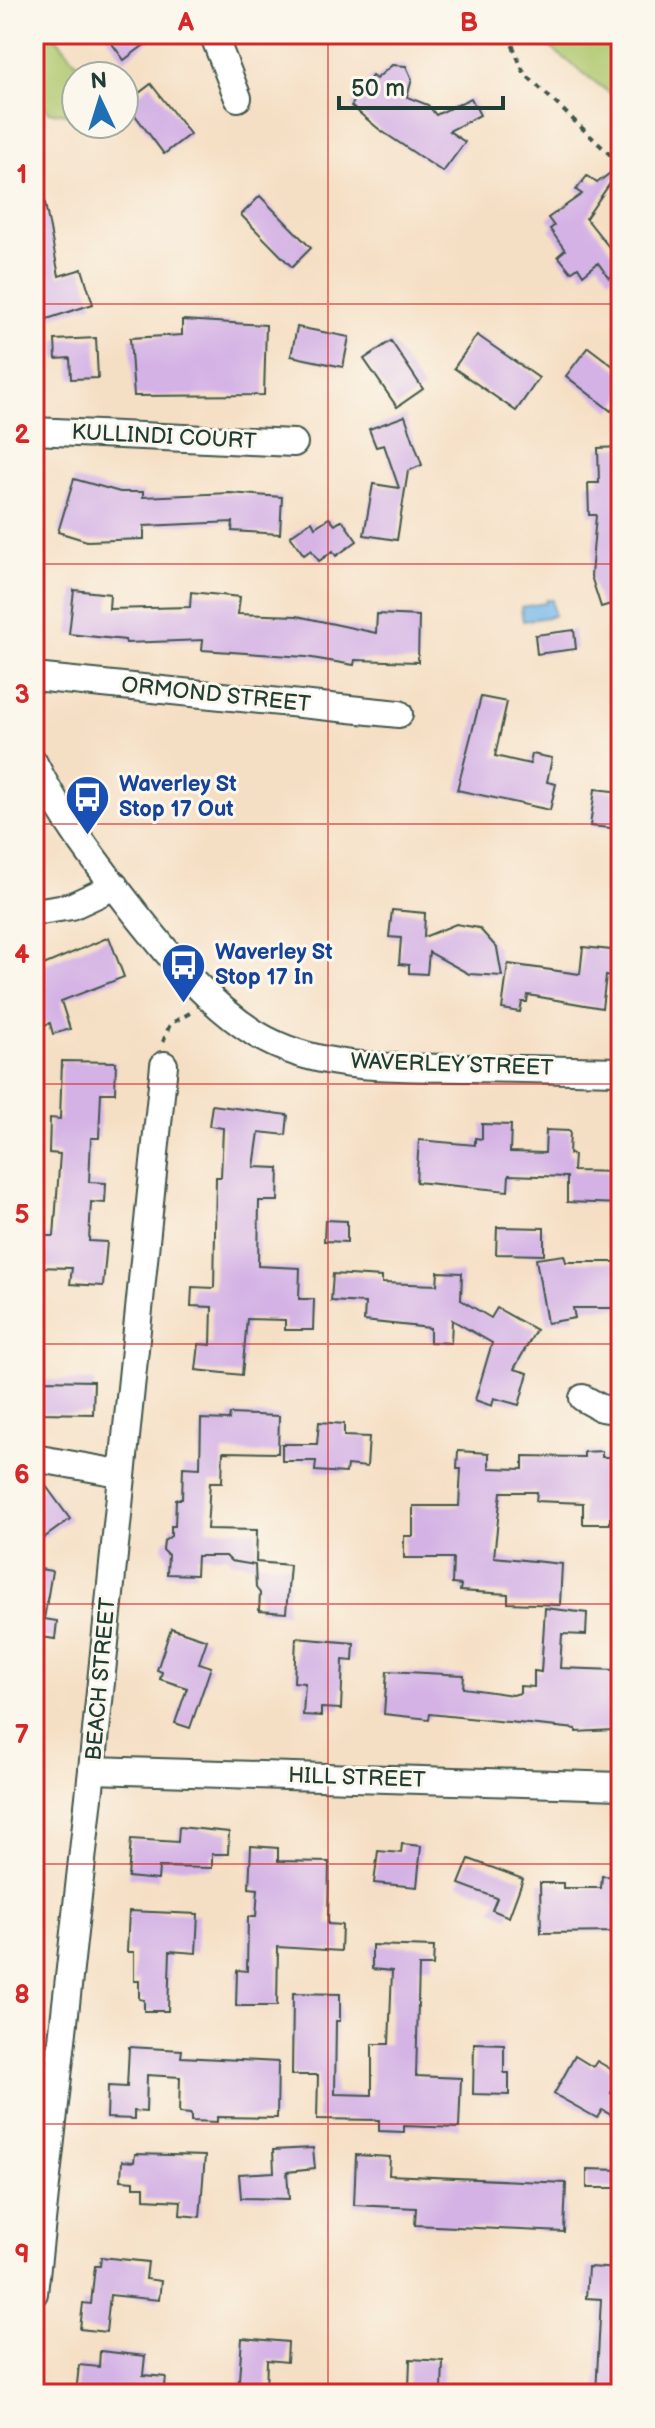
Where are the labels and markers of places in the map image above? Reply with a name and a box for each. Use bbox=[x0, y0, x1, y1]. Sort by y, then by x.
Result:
place label: Waverley St Stop 17 Out bbox=[119, 771, 237, 823]
bus stop icon: Waverley St Stop 17 Out bbox=[64, 773, 112, 836]
place label: Waverley St Stop 17 In bbox=[215, 939, 333, 991]
bus stop icon: Waverley St Stop 17 In bbox=[160, 941, 208, 1004]

